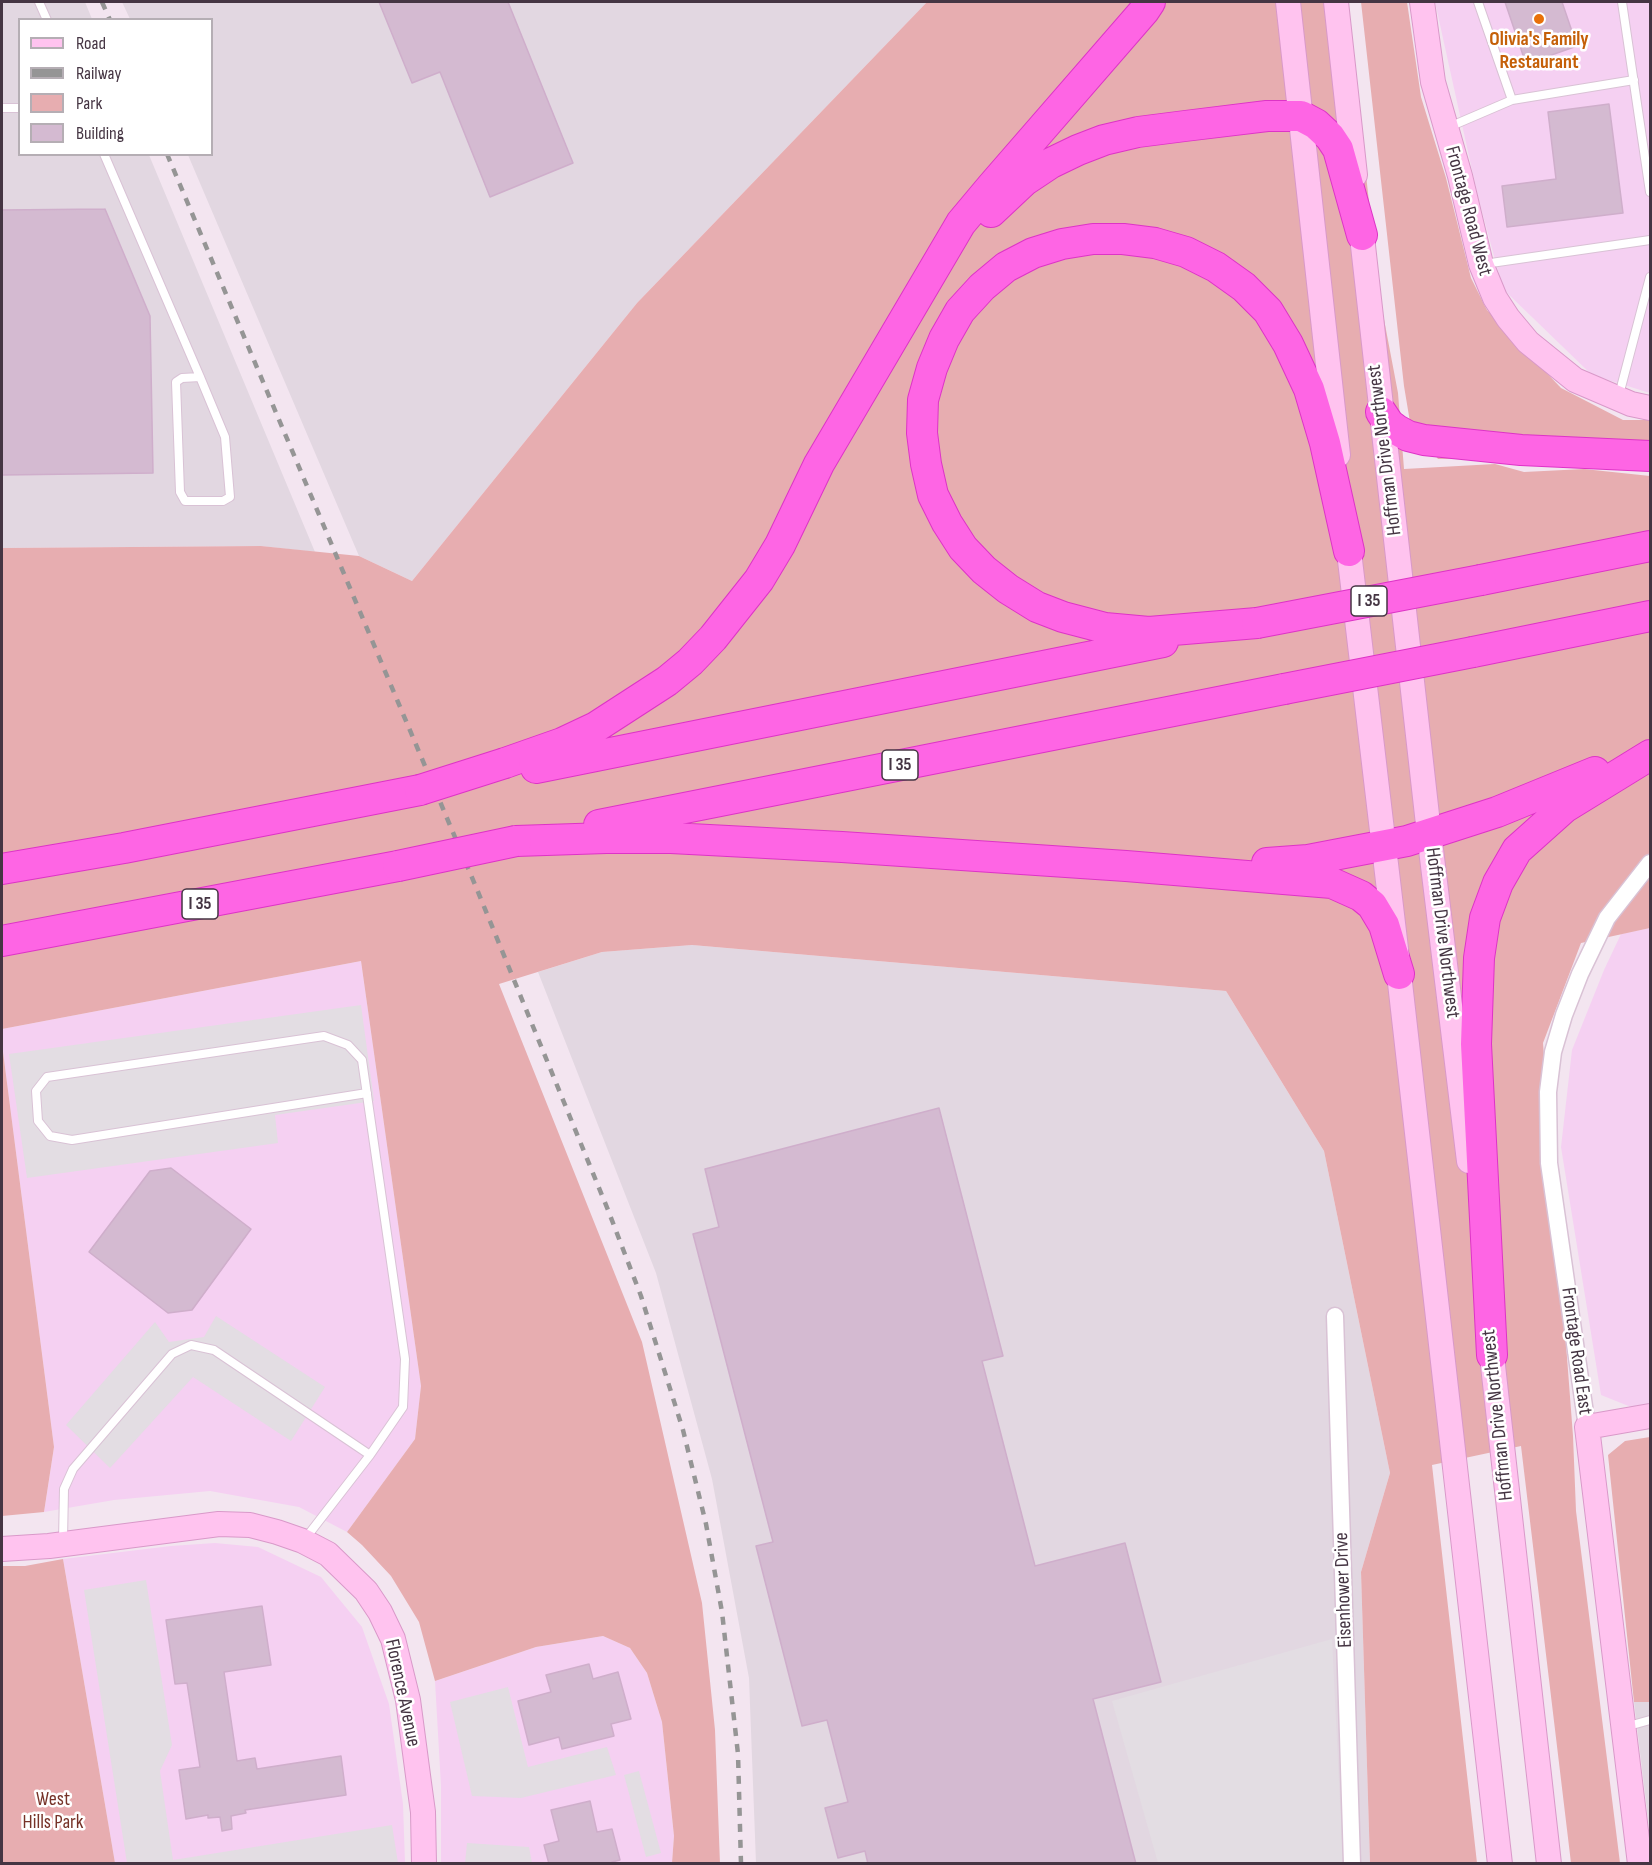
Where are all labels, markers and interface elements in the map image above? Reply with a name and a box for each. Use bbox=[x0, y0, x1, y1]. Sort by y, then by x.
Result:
marker: Olivia's Family Restaurant bbox=[1532, 12, 1546, 26]
legend bbox=[18, 18, 213, 156]
place label: Olivia's Family Restaurant bbox=[1489, 28, 1589, 75]
text: Road bbox=[76, 33, 106, 54]
text: Railway bbox=[76, 63, 121, 84]
text: Park bbox=[76, 93, 102, 114]
text: Building bbox=[76, 123, 124, 144]
street label: Frontage Road West bbox=[1439, 144, 1497, 278]
street label: Hoffman Drive Northwest bbox=[1363, 363, 1407, 537]
road number: I 35 bbox=[1351, 586, 1387, 616]
road number: I 35 bbox=[882, 750, 918, 780]
street label: Hoffman Drive Northwest bbox=[1420, 846, 1464, 1020]
road number: I 35 bbox=[182, 889, 218, 919]
street label: Frontage Road East bbox=[1555, 1286, 1597, 1416]
street label: Hoffman Drive Northwest bbox=[1477, 1328, 1519, 1502]
street label: Eisenhower Drive bbox=[1330, 1532, 1358, 1648]
street label: Florence Avenue bbox=[379, 1637, 425, 1749]
park label: West Hills Park bbox=[23, 1788, 83, 1835]

